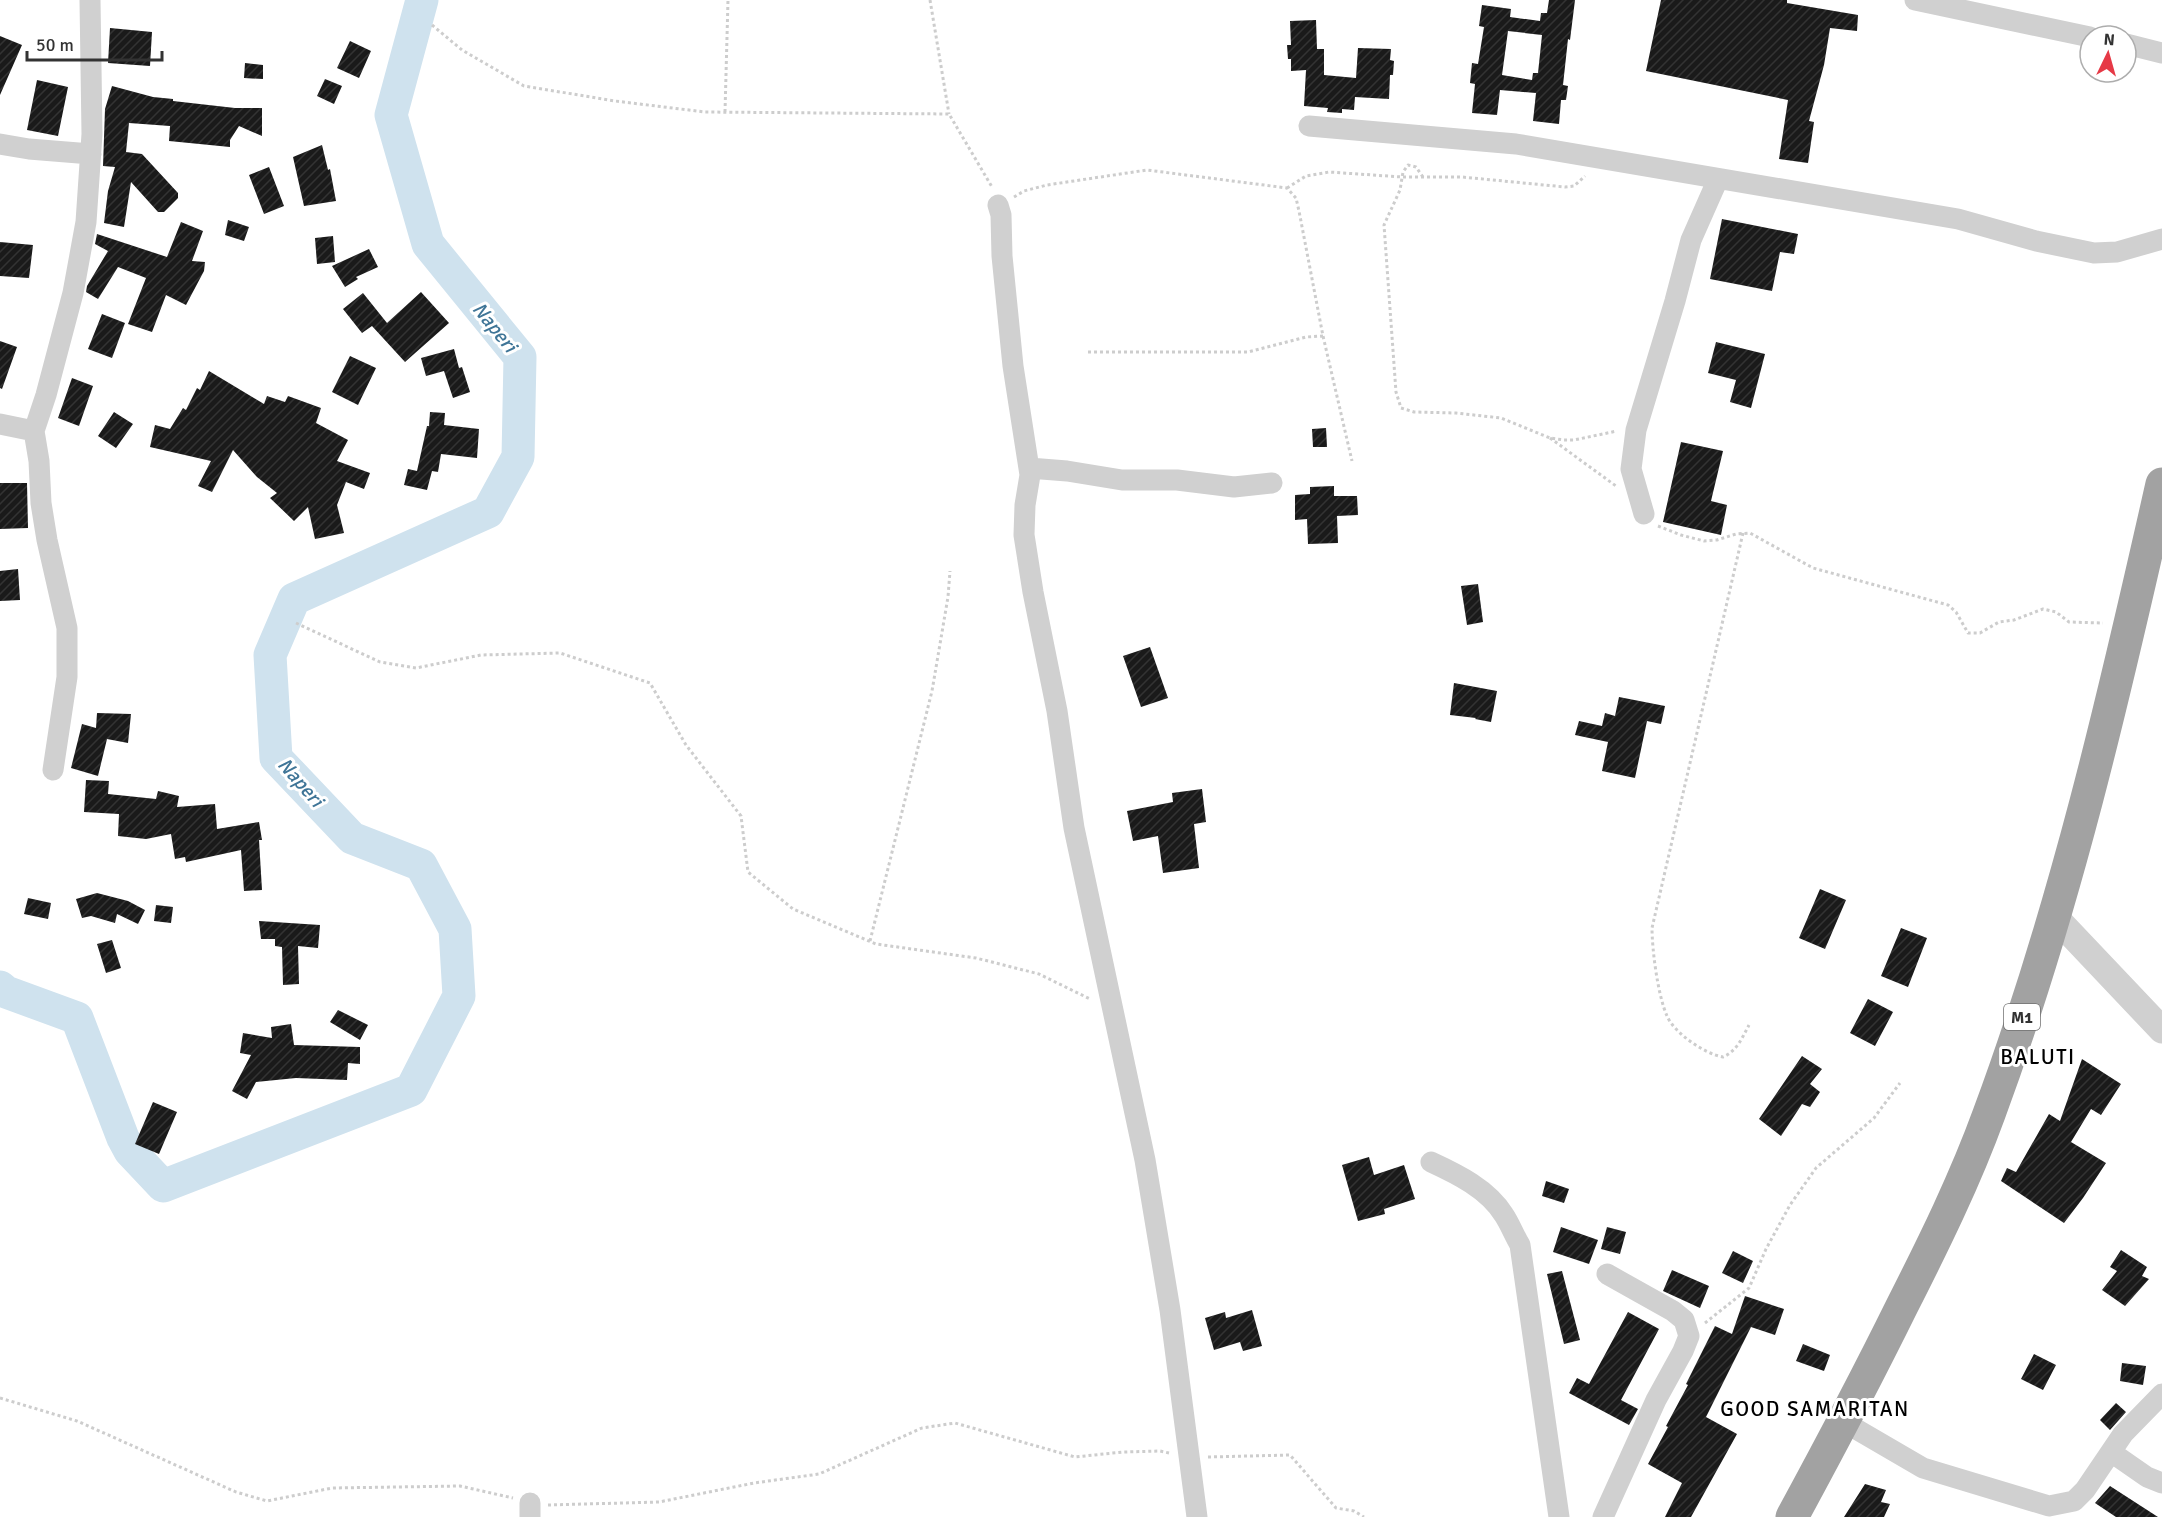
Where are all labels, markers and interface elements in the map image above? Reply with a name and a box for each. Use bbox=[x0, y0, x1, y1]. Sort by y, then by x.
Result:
scale bar bbox=[27, 24, 162, 62]
north arrow bbox=[2078, 24, 2138, 84]
text: N bbox=[2103, 30, 2116, 51]
text: 50 m bbox=[36, 34, 74, 56]
water label: Naperi bbox=[467, 297, 523, 359]
water label: Naperi bbox=[272, 752, 330, 813]
road number: M1 bbox=[2004, 1004, 2040, 1030]
district label: BALUTI bbox=[2000, 1044, 2076, 1070]
district label: GOOD SAMARITAN bbox=[1720, 1396, 1910, 1422]

